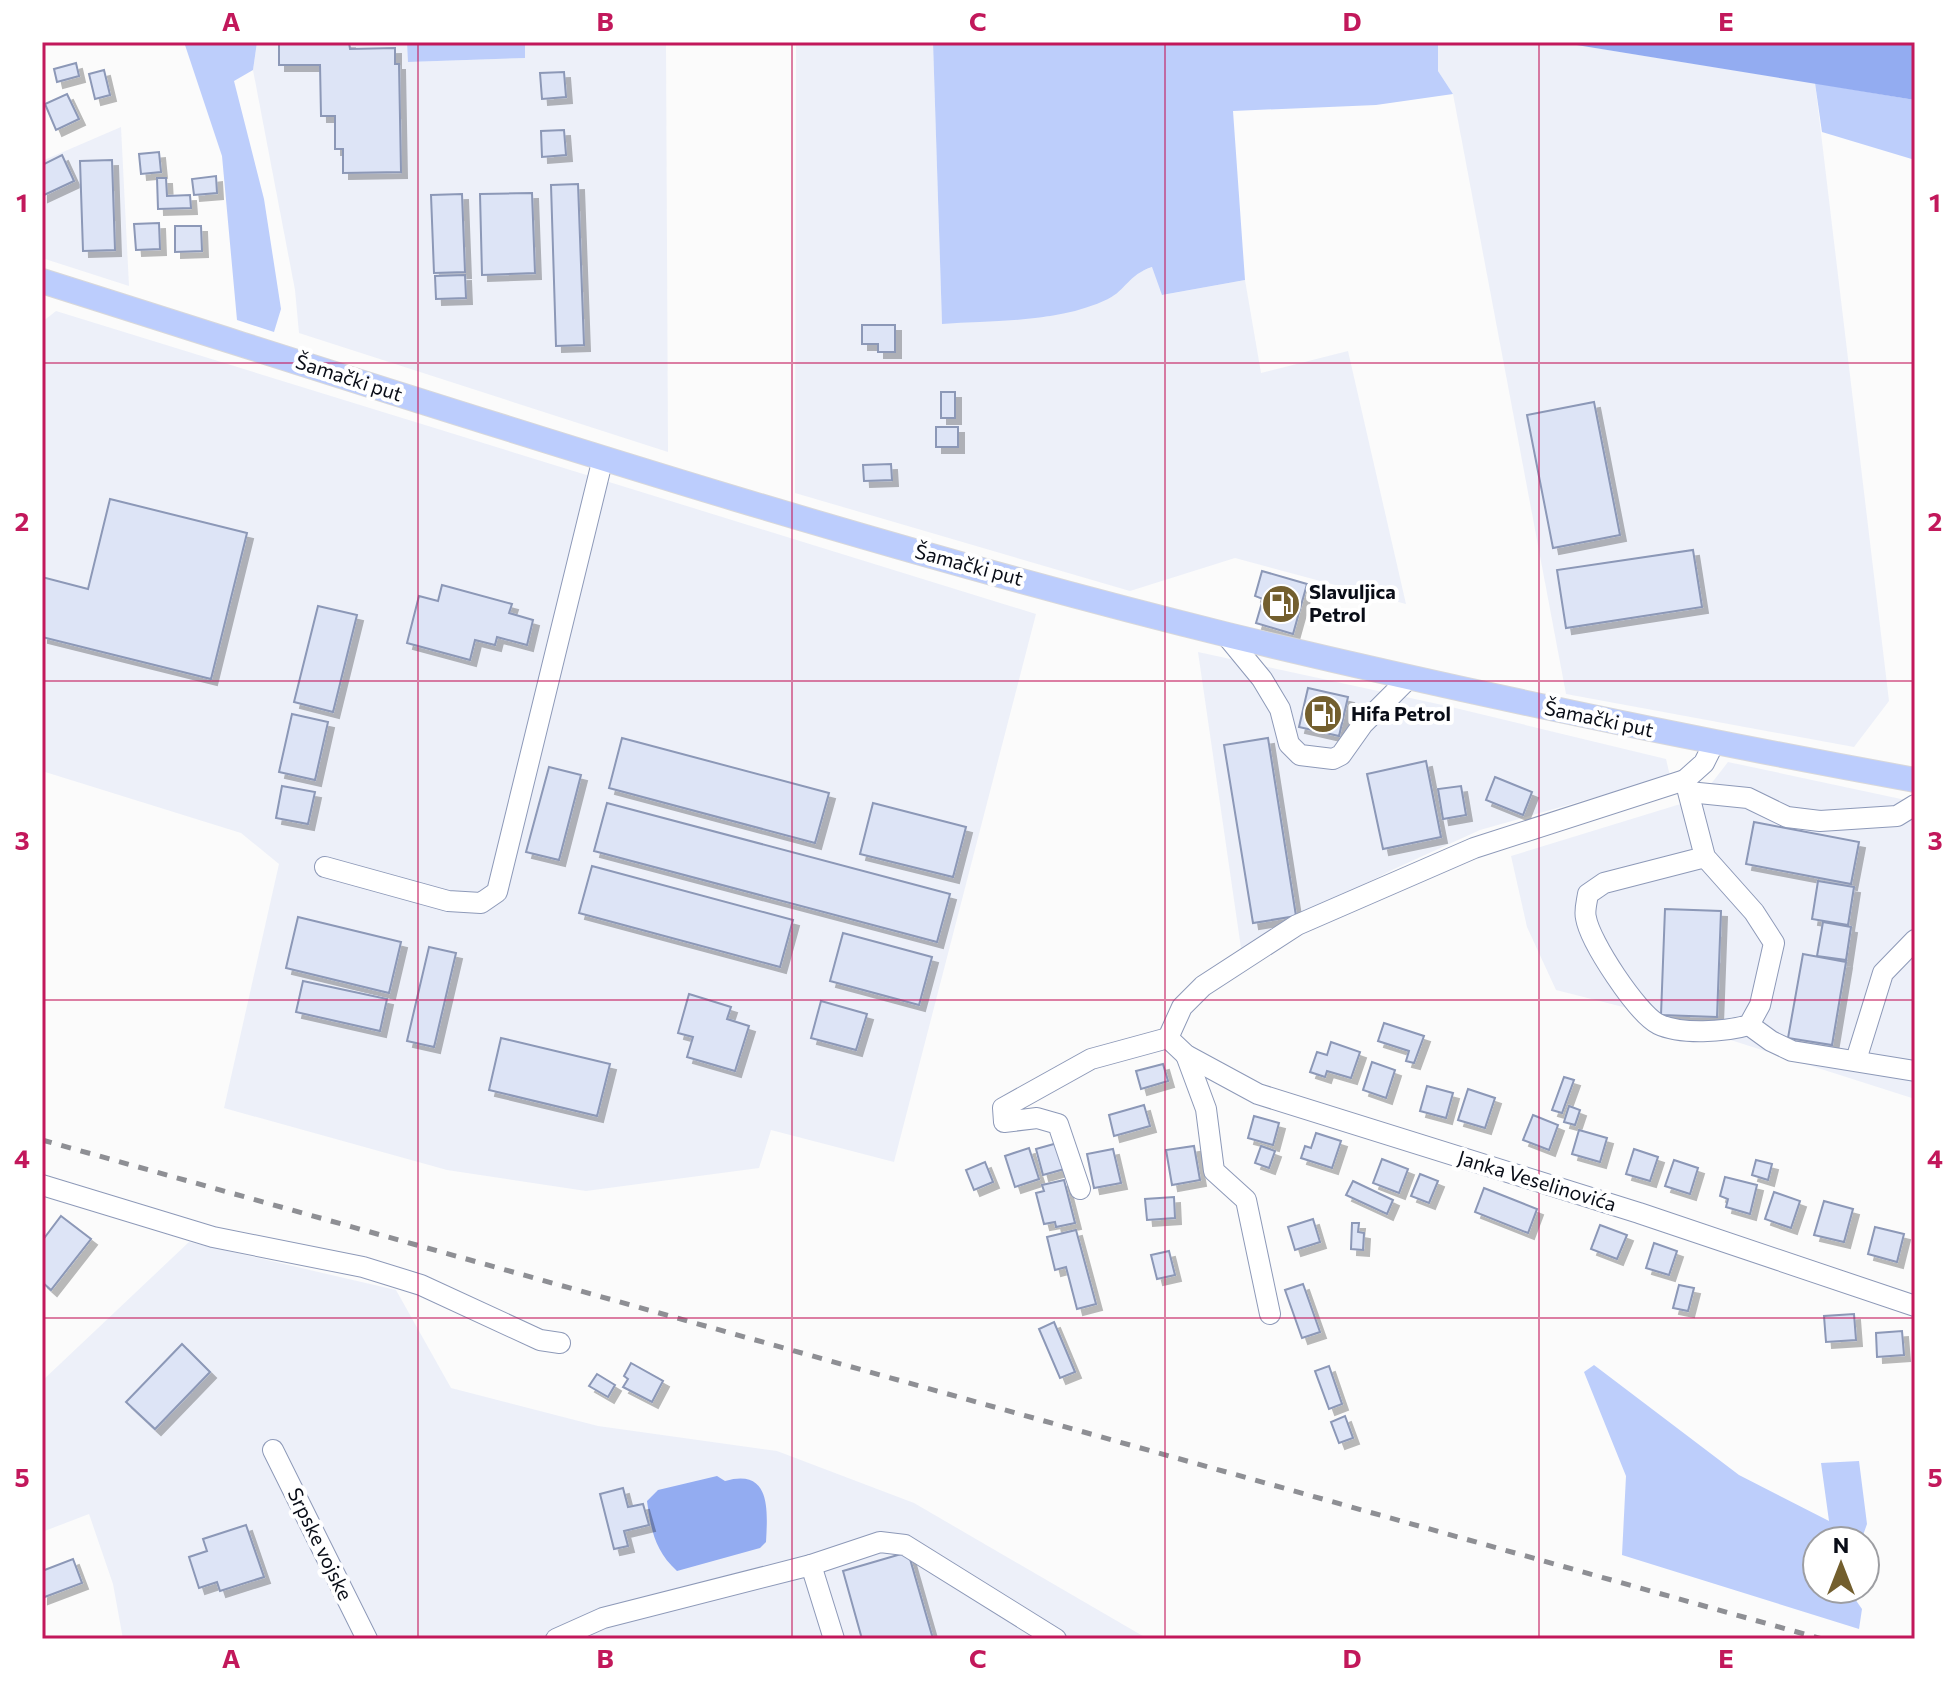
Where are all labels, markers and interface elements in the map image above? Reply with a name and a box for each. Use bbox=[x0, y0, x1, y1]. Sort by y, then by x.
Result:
text: A bbox=[222, 5, 241, 36]
text: B bbox=[596, 5, 614, 36]
text: C bbox=[969, 5, 987, 36]
text: D bbox=[1342, 5, 1362, 36]
text: E bbox=[1718, 5, 1734, 36]
text: 1 bbox=[16, 186, 28, 217]
text: 1 bbox=[1929, 186, 1941, 217]
street label: Šamački put bbox=[293, 348, 406, 406]
text: 2 bbox=[15, 505, 29, 536]
text: 2 bbox=[1928, 505, 1942, 536]
street label: Šamački put bbox=[913, 538, 1026, 590]
place label: Slavuljica Petrol bbox=[1309, 579, 1396, 626]
fuel station icon: Slavuljica Petrol bbox=[1260, 583, 1302, 625]
fuel station icon: Hifa Petrol bbox=[1302, 693, 1344, 735]
street label: Šamački put bbox=[1542, 695, 1656, 741]
place label: Hifa Petrol bbox=[1351, 701, 1451, 725]
text: 3 bbox=[14, 824, 30, 855]
text: 3 bbox=[1927, 824, 1943, 855]
text: 4 bbox=[14, 1142, 30, 1173]
text: 4 bbox=[1927, 1142, 1943, 1173]
street label: Janka Veselinovića bbox=[1455, 1145, 1619, 1216]
text: 5 bbox=[14, 1461, 30, 1492]
text: 5 bbox=[1927, 1461, 1943, 1492]
street label: Srpske vojske bbox=[283, 1483, 358, 1604]
north arrow bbox=[1801, 1525, 1881, 1605]
text: N bbox=[1833, 1531, 1849, 1558]
text: A bbox=[222, 1642, 241, 1673]
text: B bbox=[596, 1642, 614, 1673]
text: C bbox=[969, 1642, 987, 1673]
text: D bbox=[1342, 1642, 1362, 1673]
text: E bbox=[1718, 1642, 1734, 1673]

